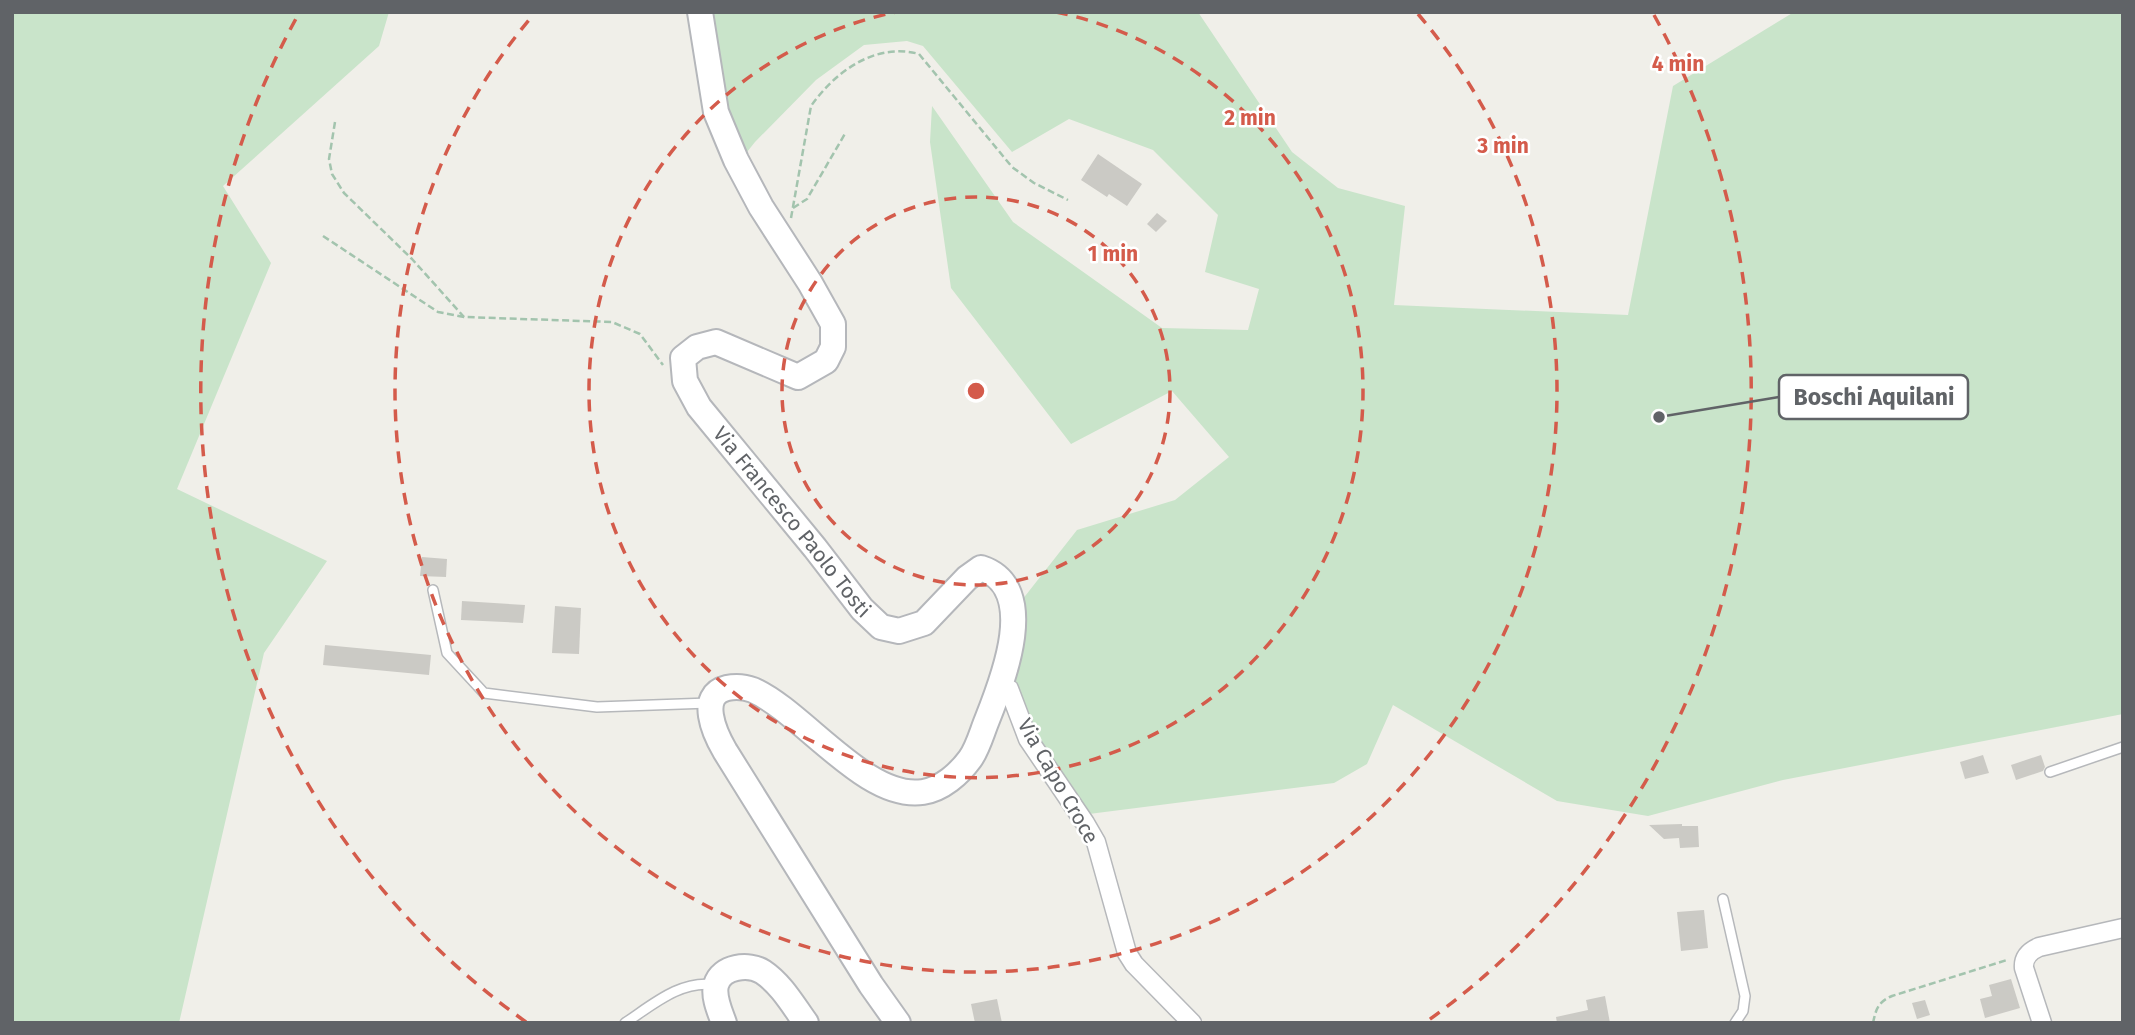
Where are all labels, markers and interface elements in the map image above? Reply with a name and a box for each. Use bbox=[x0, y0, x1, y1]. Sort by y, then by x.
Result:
text: 4 min bbox=[1652, 51, 1704, 77]
text: 2 min bbox=[1224, 105, 1276, 131]
text: 3 min bbox=[1476, 133, 1529, 159]
text: 1 min bbox=[1088, 241, 1138, 267]
callout: Boschi Aquilani bbox=[1779, 375, 1968, 419]
centre of rings bbox=[964, 379, 988, 403]
text: Boschi Aquilani bbox=[1793, 383, 1955, 411]
street label: Via Francesco Paolo Tosti bbox=[707, 421, 876, 623]
street label: Via Capo Croce bbox=[1012, 714, 1104, 848]

